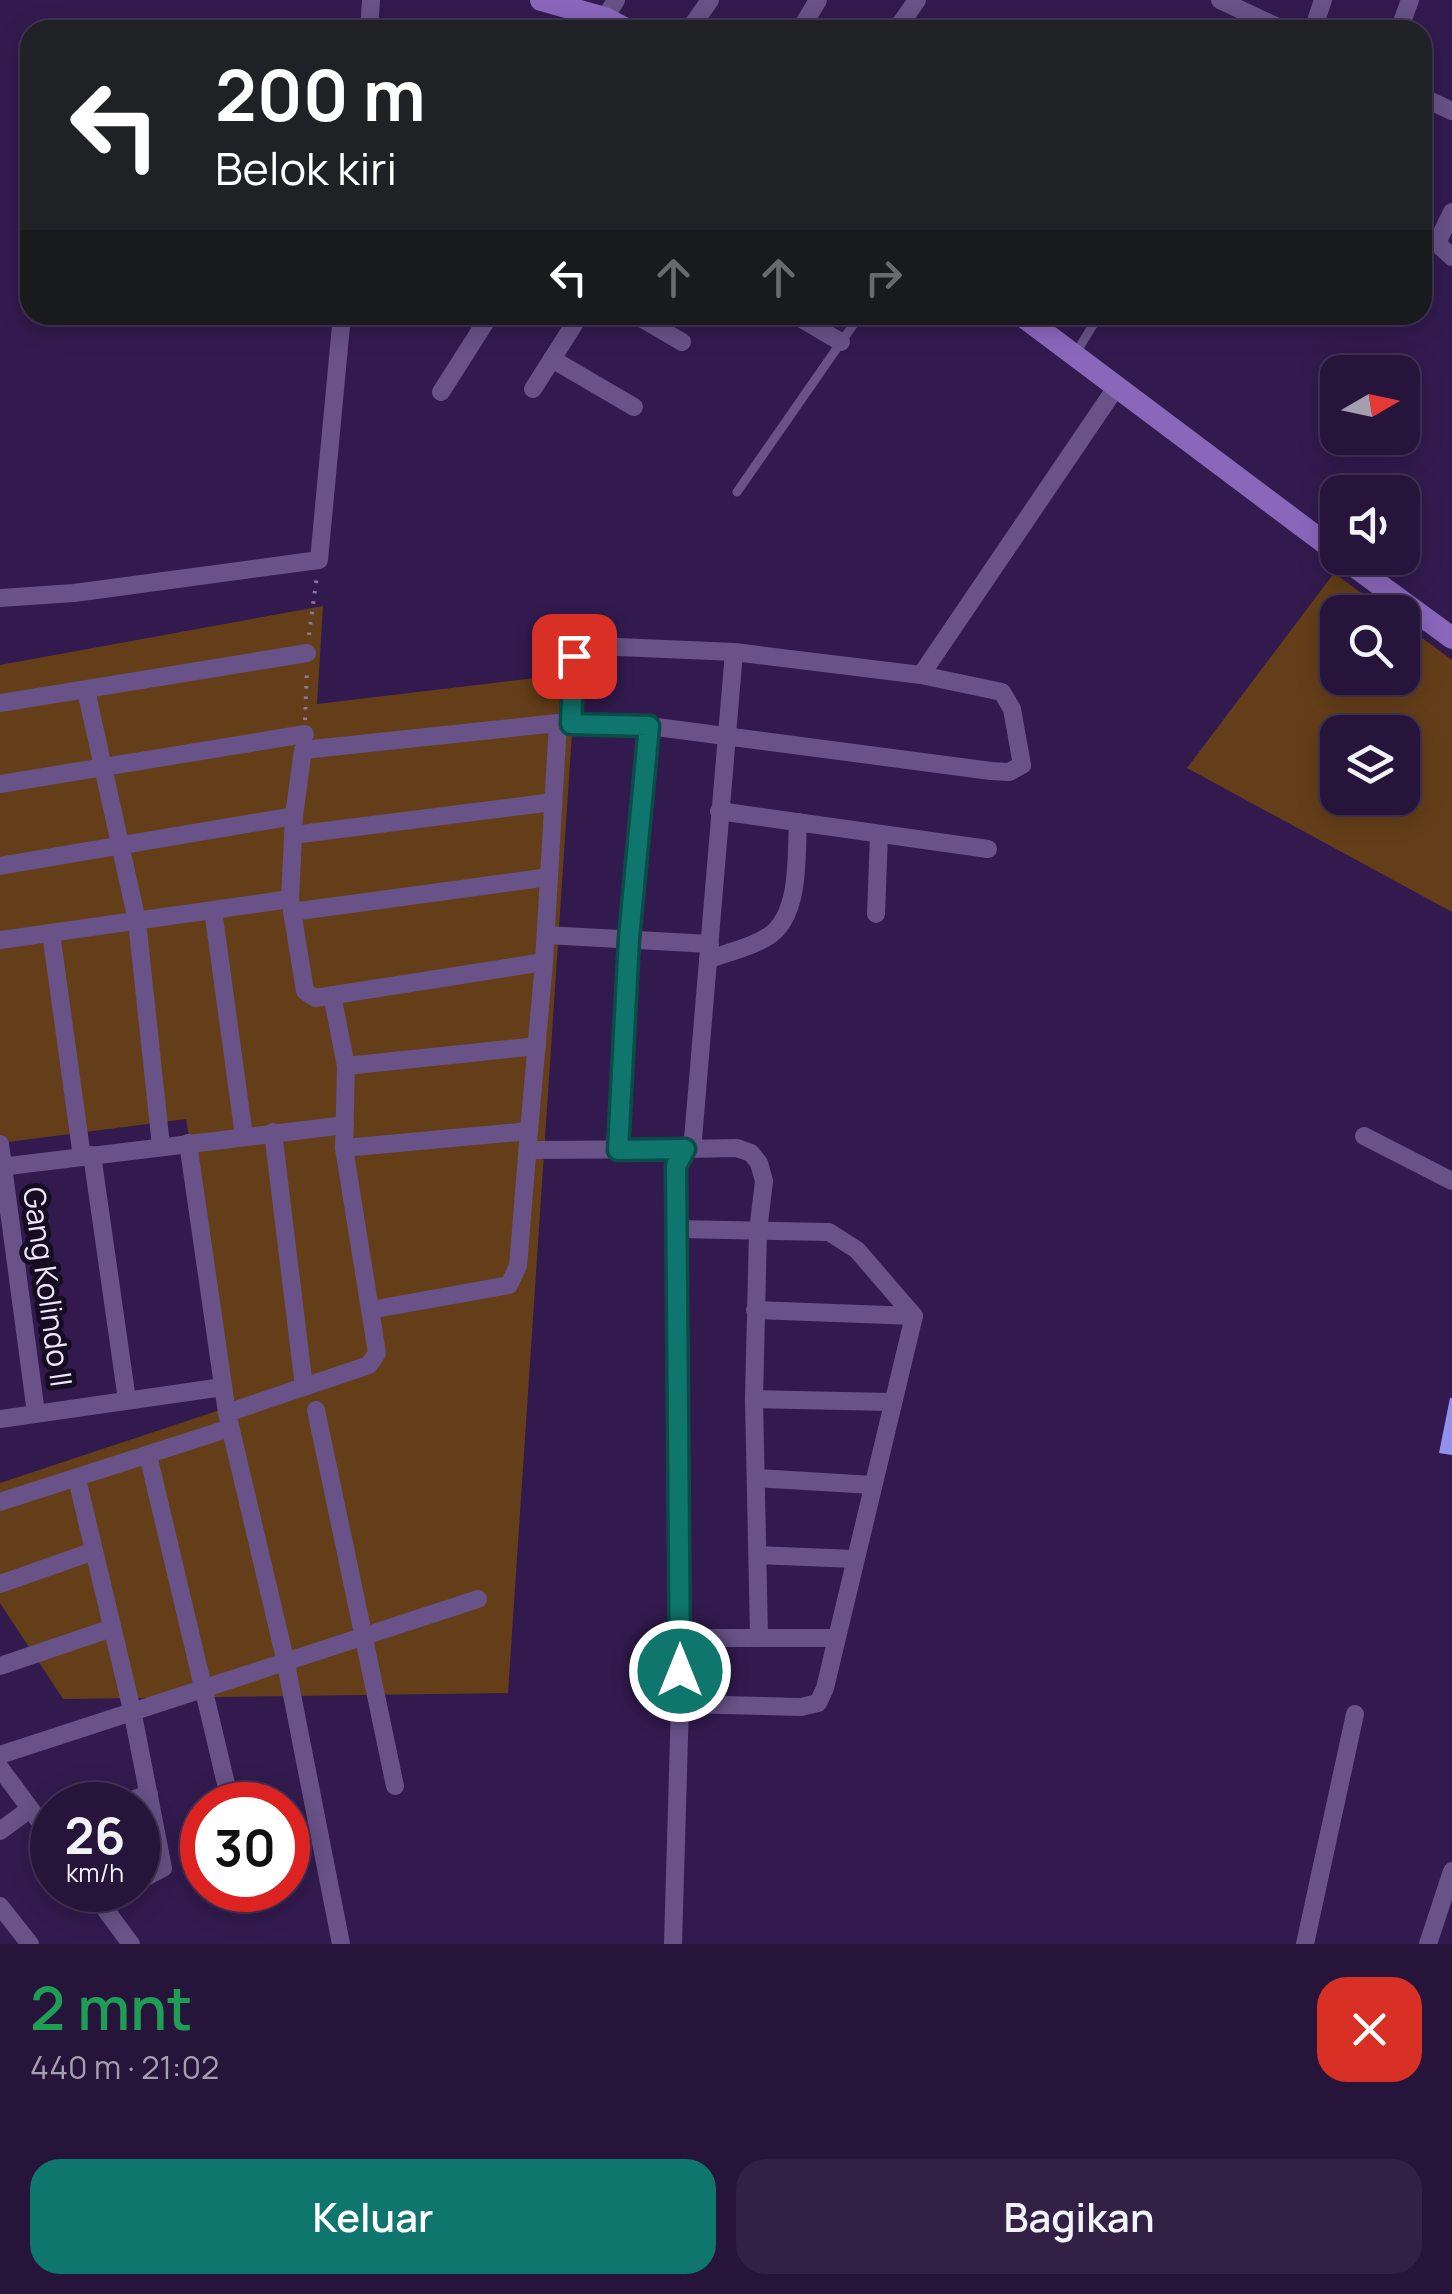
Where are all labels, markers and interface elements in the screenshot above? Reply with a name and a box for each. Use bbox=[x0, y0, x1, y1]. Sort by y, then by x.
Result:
text: 200 m bbox=[215, 46, 426, 142]
icon: left bbox=[50, 60, 180, 190]
text: Belok kiri bbox=[215, 137, 397, 199]
icon: left bbox=[541, 250, 596, 305]
icon: ahead bbox=[646, 250, 701, 305]
icon: ahead bbox=[751, 250, 806, 305]
icon: right bbox=[856, 250, 911, 305]
north arrow bbox=[1320, 355, 1420, 455]
map controls bbox=[1320, 355, 1420, 815]
button: sound bbox=[1320, 475, 1420, 575]
button: search bbox=[1320, 595, 1420, 695]
pin bbox=[532, 614, 617, 699]
icon: arrive bbox=[547, 629, 602, 684]
button: layers bbox=[1320, 715, 1420, 815]
street label: Gang Kolindo II bbox=[14, 1184, 83, 1389]
position arrow bbox=[628, 1619, 732, 1723]
speed limit sign: 30 bbox=[180, 1782, 310, 1912]
text: 26 bbox=[65, 1801, 125, 1869]
text: km/h bbox=[66, 1855, 124, 1890]
text: 2 mnt bbox=[30, 1966, 192, 2048]
button: close bbox=[1317, 1977, 1422, 2082]
text: 440 m · 21:02 bbox=[30, 2045, 219, 2089]
button: Keluar bbox=[30, 2159, 716, 2274]
button: Bagikan bbox=[736, 2159, 1422, 2274]

